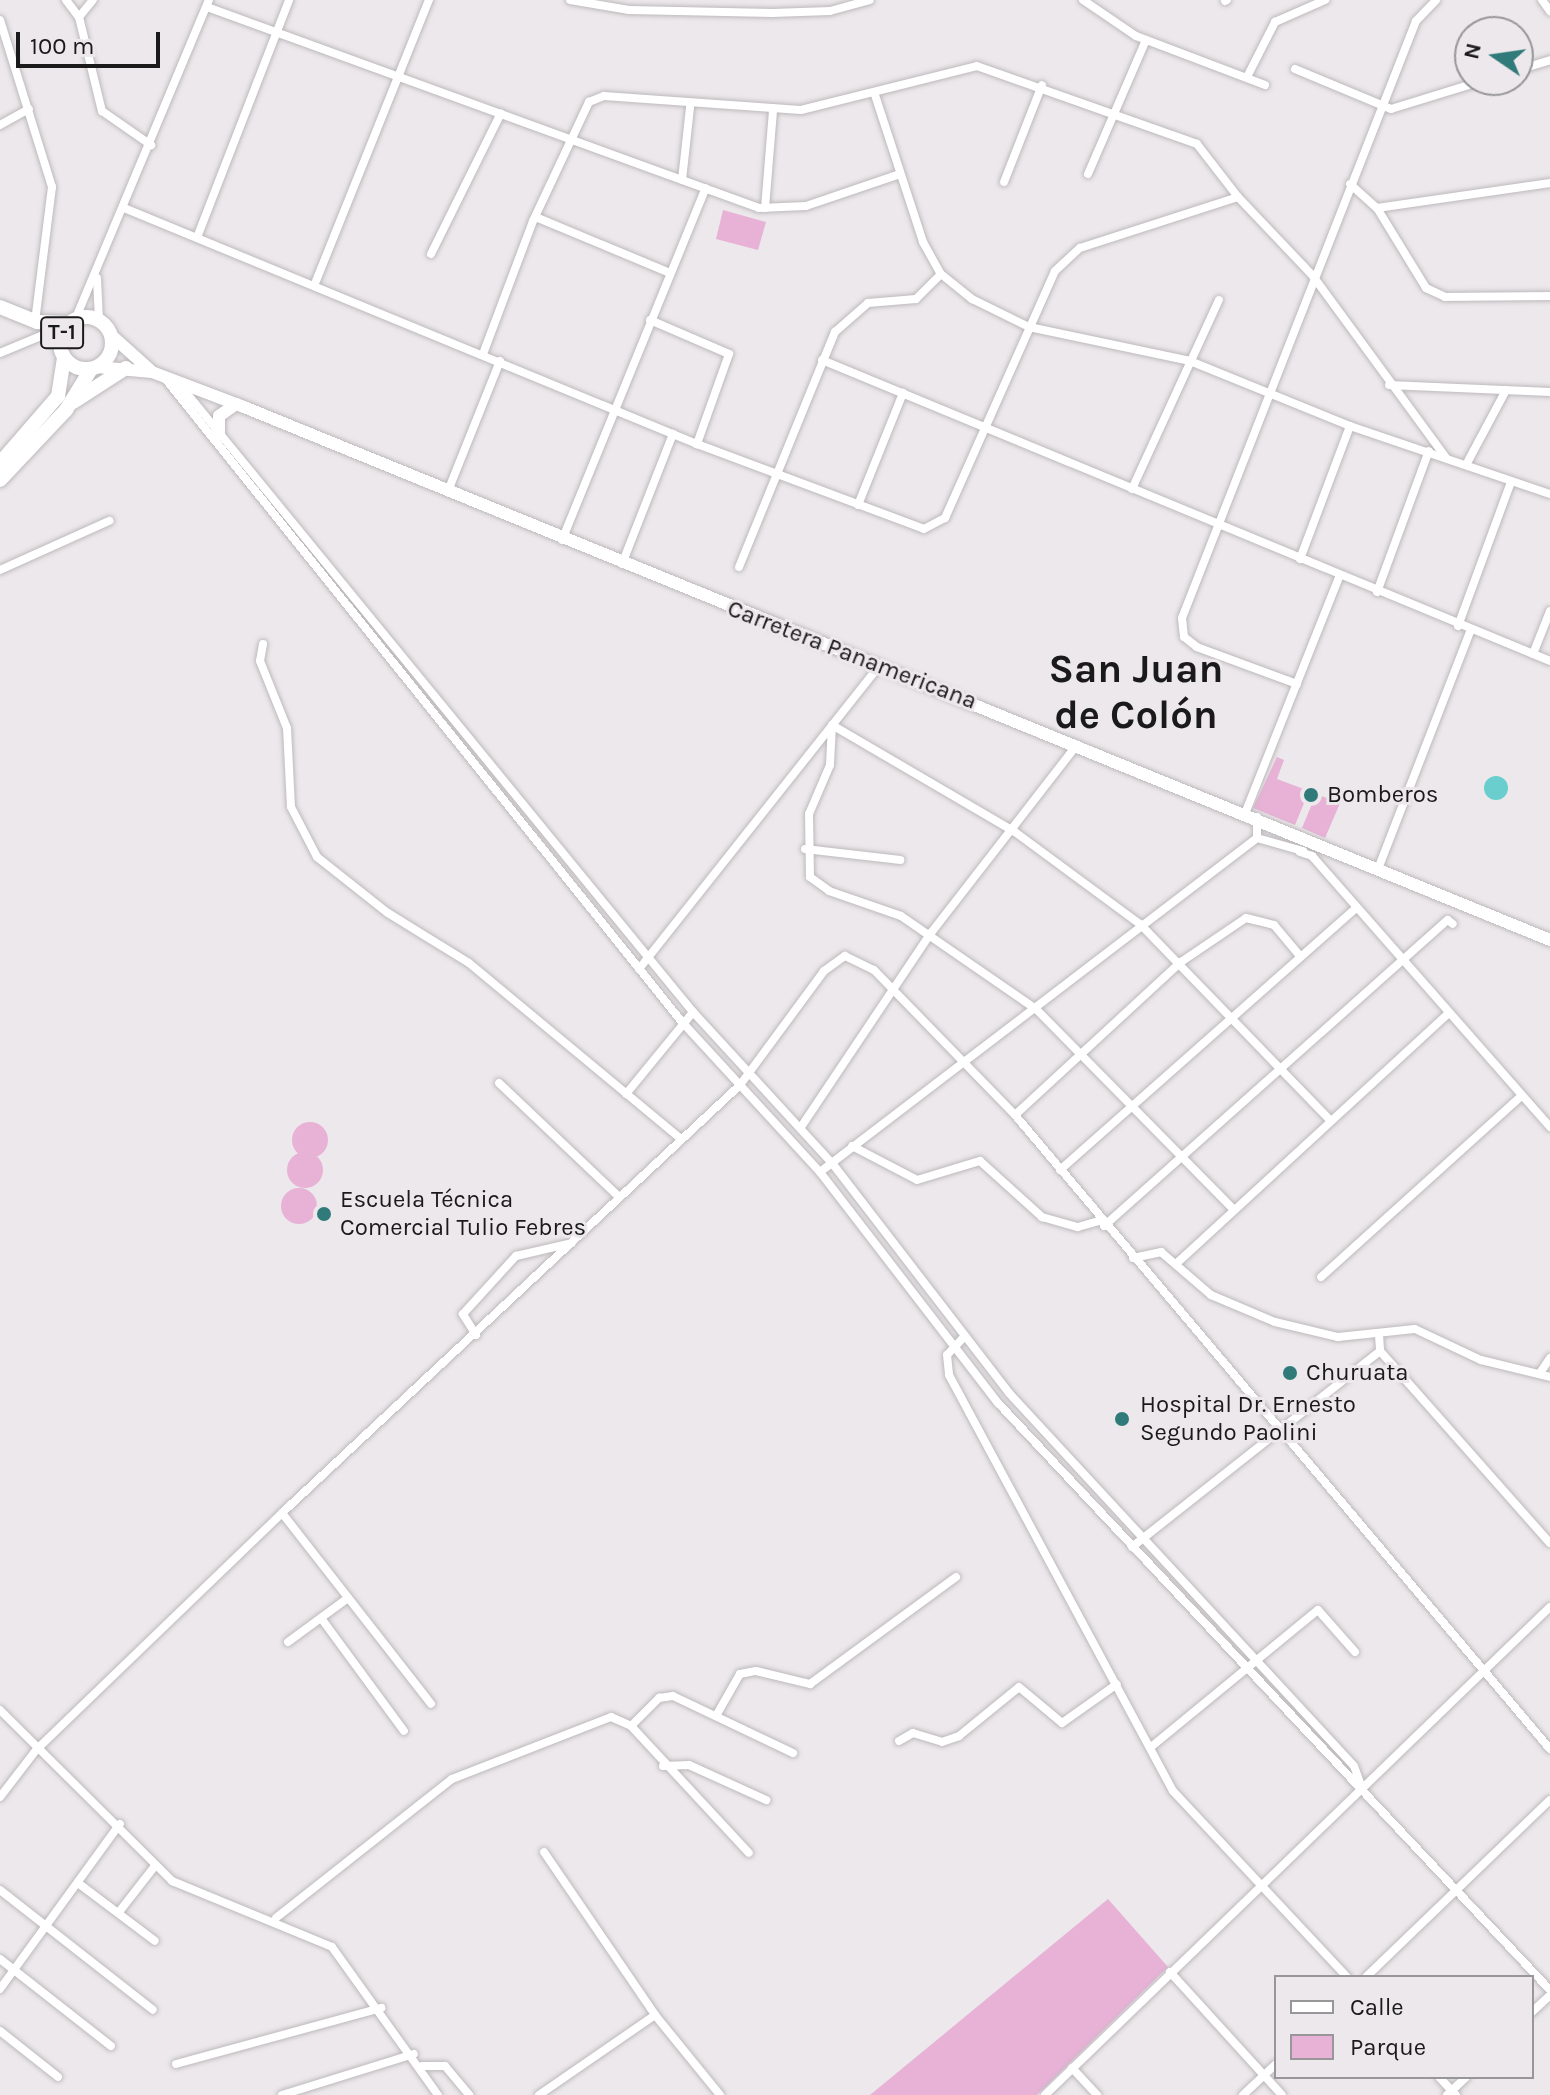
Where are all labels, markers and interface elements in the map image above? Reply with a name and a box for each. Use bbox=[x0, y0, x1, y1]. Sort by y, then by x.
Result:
scale bar bbox=[20, 16, 164, 66]
north arrow bbox=[1454, 16, 1534, 96]
text: 100 m bbox=[30, 32, 95, 60]
text: N bbox=[1458, 40, 1487, 62]
road number: T-1 bbox=[40, 315, 84, 351]
street label: Carretera Panamericana bbox=[723, 594, 981, 716]
district label: San Juan de Colón bbox=[1048, 645, 1224, 739]
place label: Bomberos bbox=[1327, 781, 1438, 809]
marker: Bomberos bbox=[1302, 786, 1320, 804]
place label: Escuela Técnica Comercial Tulio Febres bbox=[340, 1186, 586, 1242]
marker: Escuela Técnica Comercial Tulio Febres bbox=[315, 1205, 333, 1223]
place label: Churuata bbox=[1306, 1359, 1408, 1387]
marker: Churuata bbox=[1281, 1364, 1299, 1382]
place label: Hospital Dr. Ernesto Segundo Paolini bbox=[1140, 1391, 1356, 1447]
marker: Hospital Dr. Ernesto Segundo Paolini bbox=[1111, 1408, 1133, 1430]
legend bbox=[1274, 1975, 1534, 2079]
text: Calle bbox=[1350, 1993, 1404, 2021]
text: Parque bbox=[1350, 2033, 1426, 2061]

